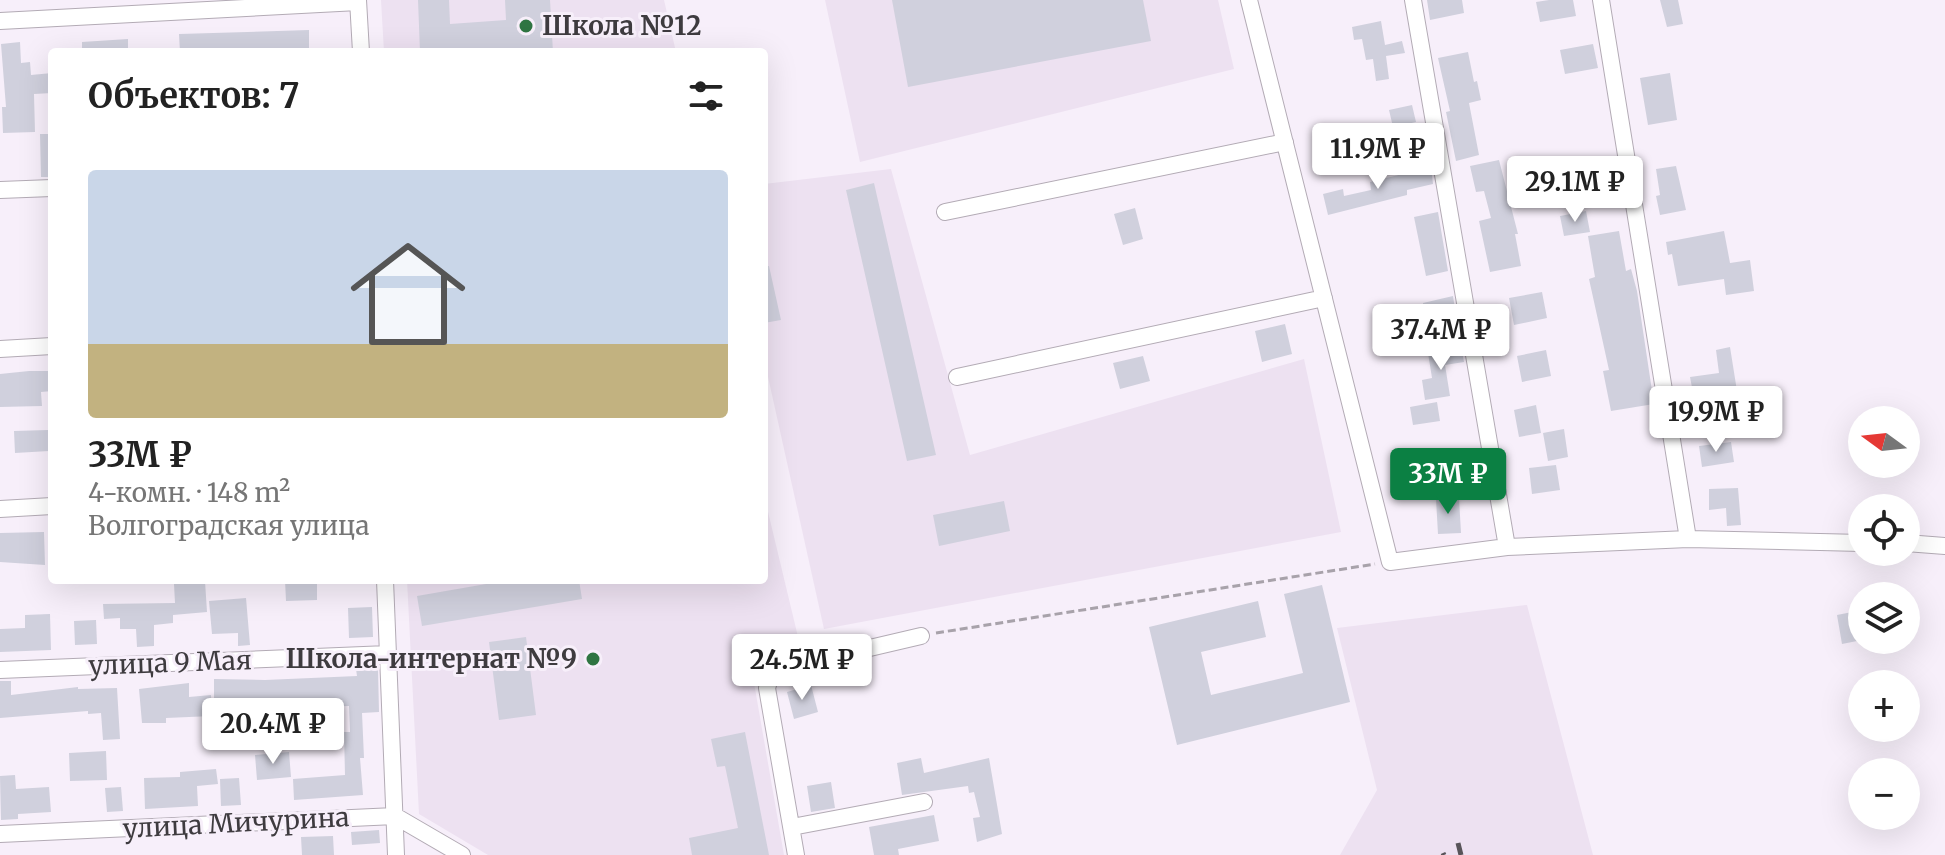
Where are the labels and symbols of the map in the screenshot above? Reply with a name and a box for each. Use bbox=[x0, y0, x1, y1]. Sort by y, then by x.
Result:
place label: Школа №12 bbox=[542, 9, 701, 42]
marker: Школа №12 bbox=[517, 17, 535, 35]
pin: 11.9M ₽ bbox=[1304, 123, 1452, 191]
pin: 29.1M ₽ bbox=[1501, 156, 1649, 224]
pin: 37.4M ₽ bbox=[1367, 304, 1515, 372]
pin: 19.9M ₽ bbox=[1642, 386, 1790, 454]
north arrow bbox=[1848, 406, 1920, 478]
pin: 33M ₽ bbox=[1392, 448, 1504, 516]
pin: 24.5M ₽ bbox=[728, 634, 876, 702]
place label: Школа-интернат №9 bbox=[285, 642, 577, 675]
street label: улица 9 Мая bbox=[88, 643, 252, 682]
marker: Школа-интернат №9 bbox=[584, 650, 602, 668]
pin: 20.4M ₽ bbox=[199, 698, 347, 766]
street label: улица Мичурина bbox=[122, 800, 350, 845]

